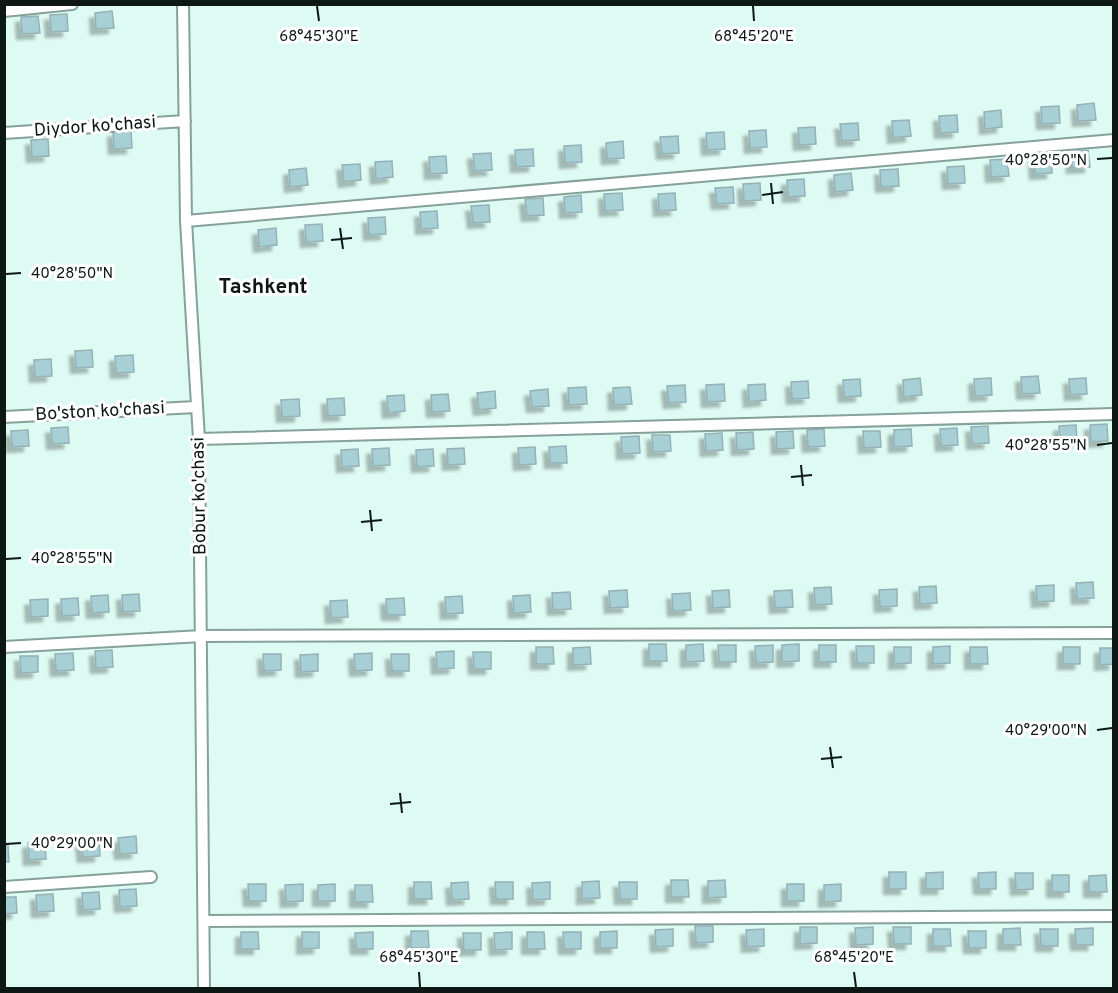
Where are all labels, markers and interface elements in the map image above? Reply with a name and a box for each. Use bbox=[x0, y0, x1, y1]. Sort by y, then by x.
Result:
text: 68°45'30"E bbox=[279, 28, 359, 47]
text: 68°45'20"E bbox=[714, 28, 794, 47]
street label: Diydor ko'chasi bbox=[33, 111, 157, 143]
text: 40°28'50"N bbox=[1005, 152, 1087, 171]
text: 40°28'50"N bbox=[31, 265, 113, 284]
district label: Tashkent bbox=[218, 274, 308, 301]
street label: Bo'ston ko'chasi bbox=[35, 397, 165, 427]
street label: Bobur ko'chasi bbox=[187, 437, 213, 555]
text: 40°28'55"N bbox=[1005, 437, 1087, 456]
text: 40°28'55"N bbox=[31, 550, 113, 569]
text: 40°29'00"N bbox=[1005, 722, 1087, 741]
text: 40°29'00"N bbox=[31, 835, 113, 854]
text: 68°45'30"E bbox=[379, 949, 459, 968]
text: 68°45'20"E bbox=[814, 949, 894, 968]

